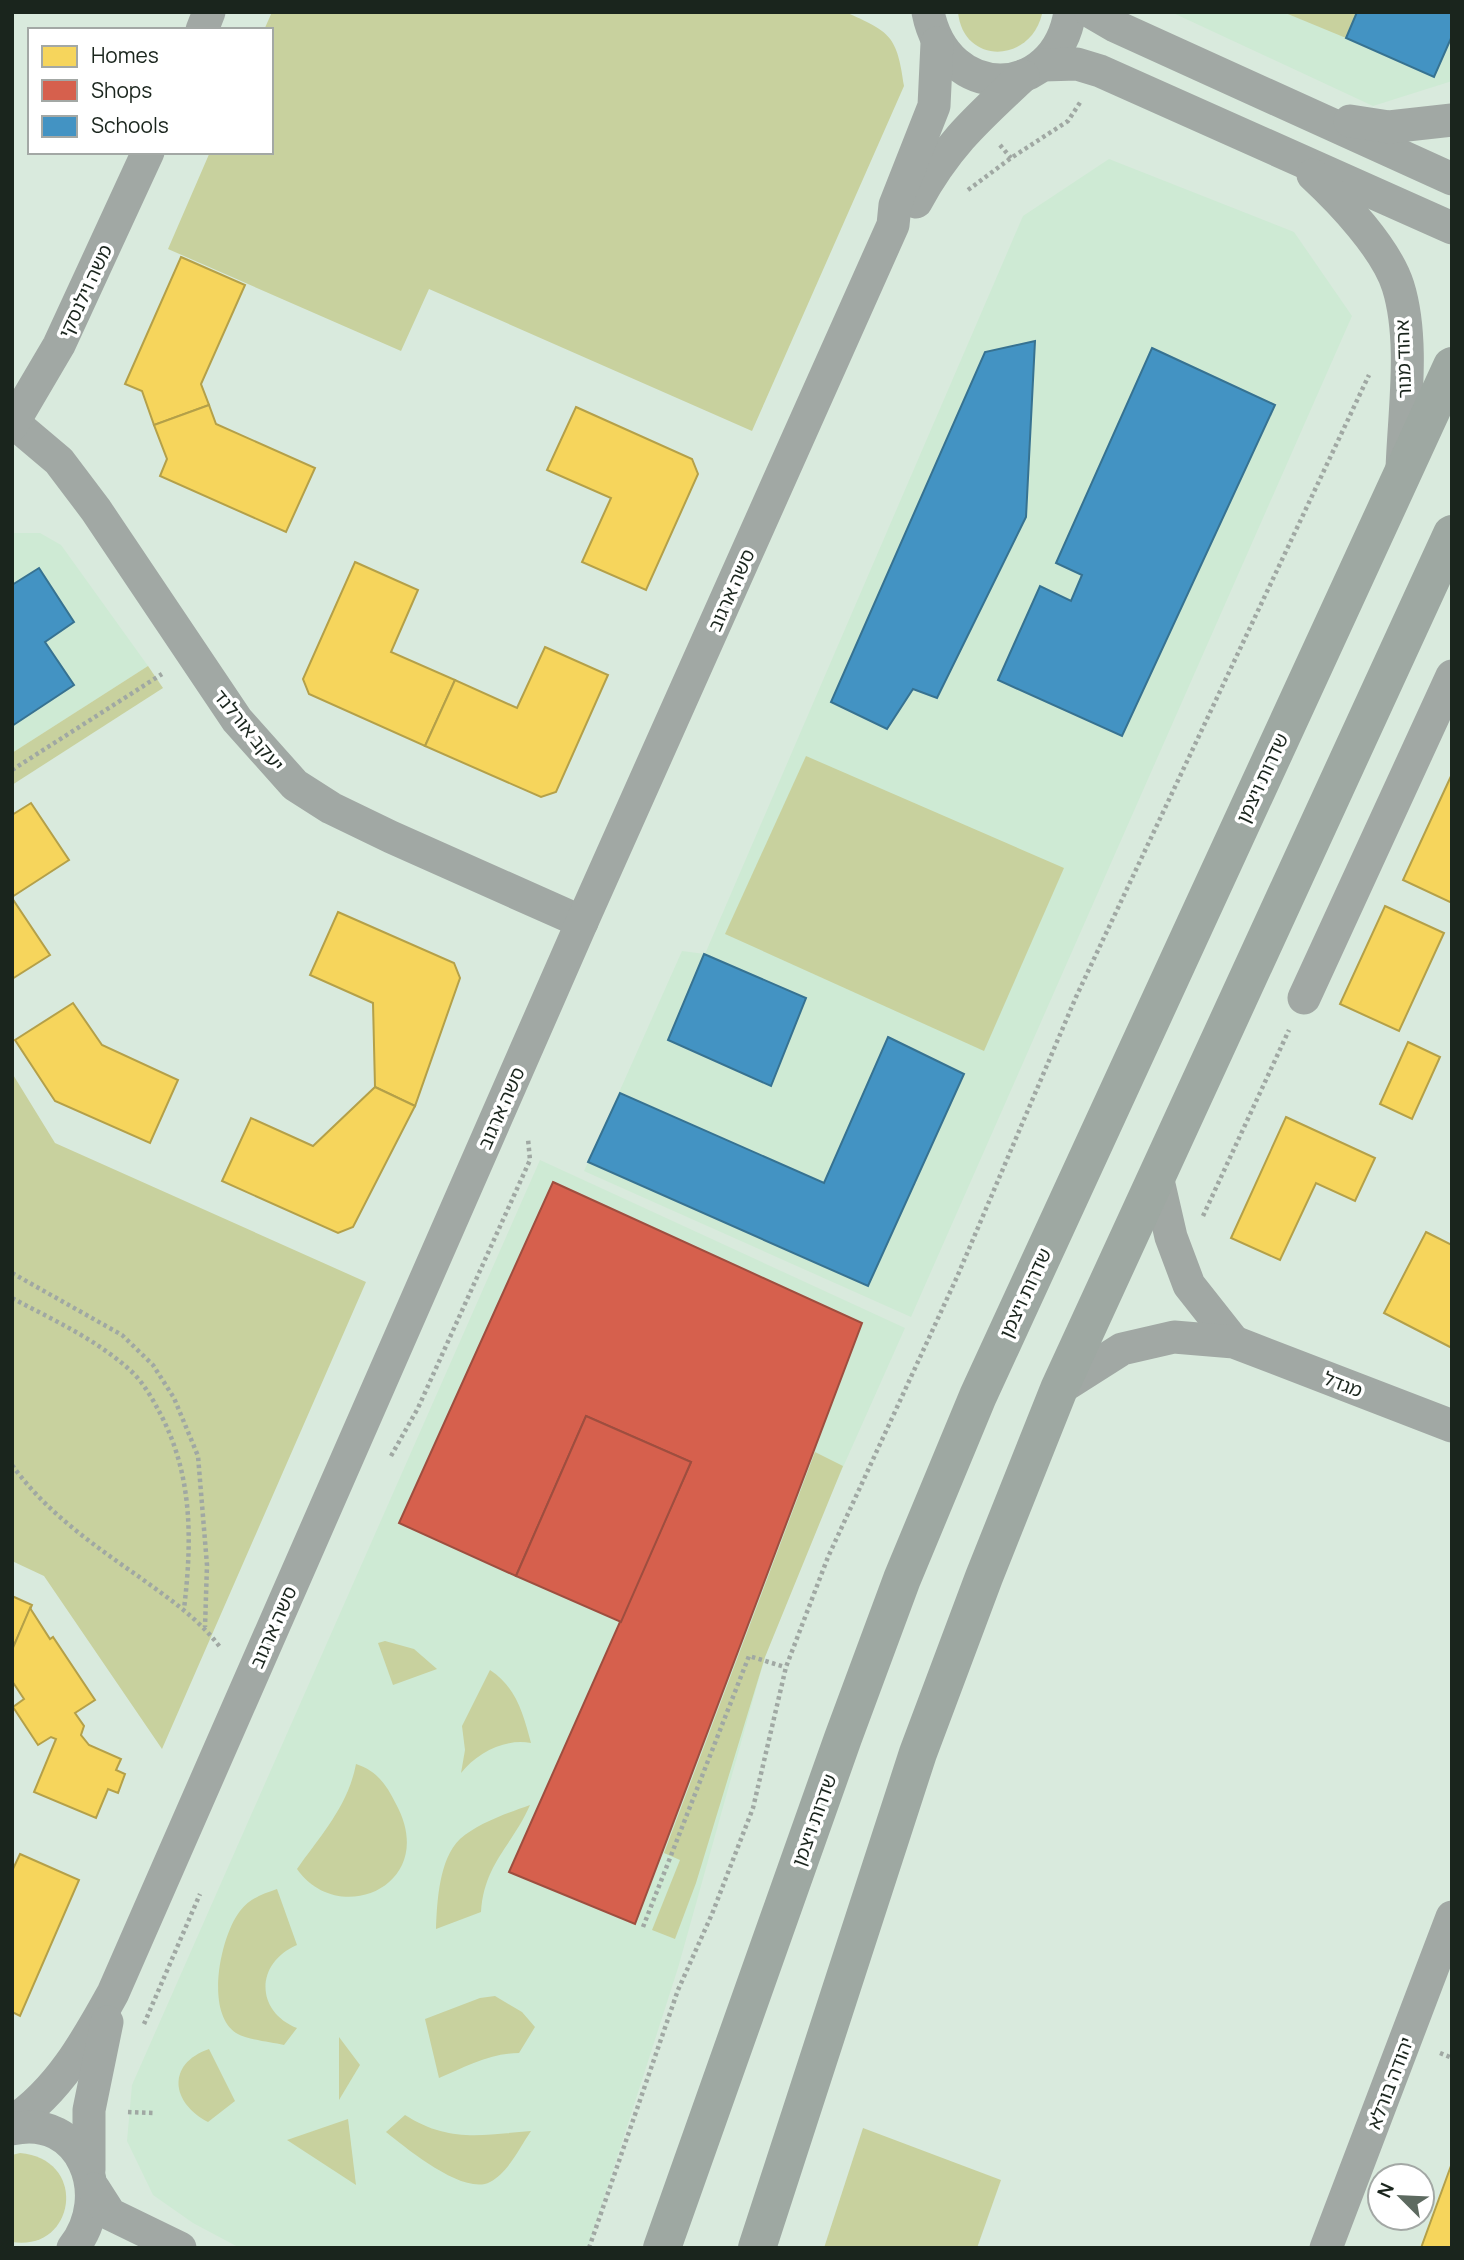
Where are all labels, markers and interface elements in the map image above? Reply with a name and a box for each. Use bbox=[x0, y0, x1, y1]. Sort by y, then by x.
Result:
legend bbox=[28, 28, 273, 154]
text: Homes bbox=[91, 41, 159, 69]
text: Shops bbox=[91, 76, 152, 104]
text: Schools bbox=[91, 111, 169, 139]
street label: משה וילנסקי bbox=[52, 240, 118, 342]
street label: אהוד מנור bbox=[1389, 319, 1417, 399]
street label: סשה ארגוב bbox=[701, 545, 761, 635]
street label: יעקב אורלנד bbox=[208, 684, 290, 776]
street label: שדרות ויצמן bbox=[1230, 729, 1294, 827]
street label: סשה ארגוב bbox=[471, 1063, 531, 1153]
street label: שדרות ויצמן bbox=[993, 1244, 1057, 1342]
street label: מגדל bbox=[1320, 1365, 1366, 1403]
street label: סשה ארגוב bbox=[243, 1582, 303, 1672]
street label: שדרות ויצמן bbox=[785, 1770, 843, 1870]
street label: יהודה בורלא bbox=[1361, 2033, 1419, 2133]
north arrow bbox=[1366, 2162, 1436, 2232]
text: N bbox=[1371, 2179, 1400, 2202]

